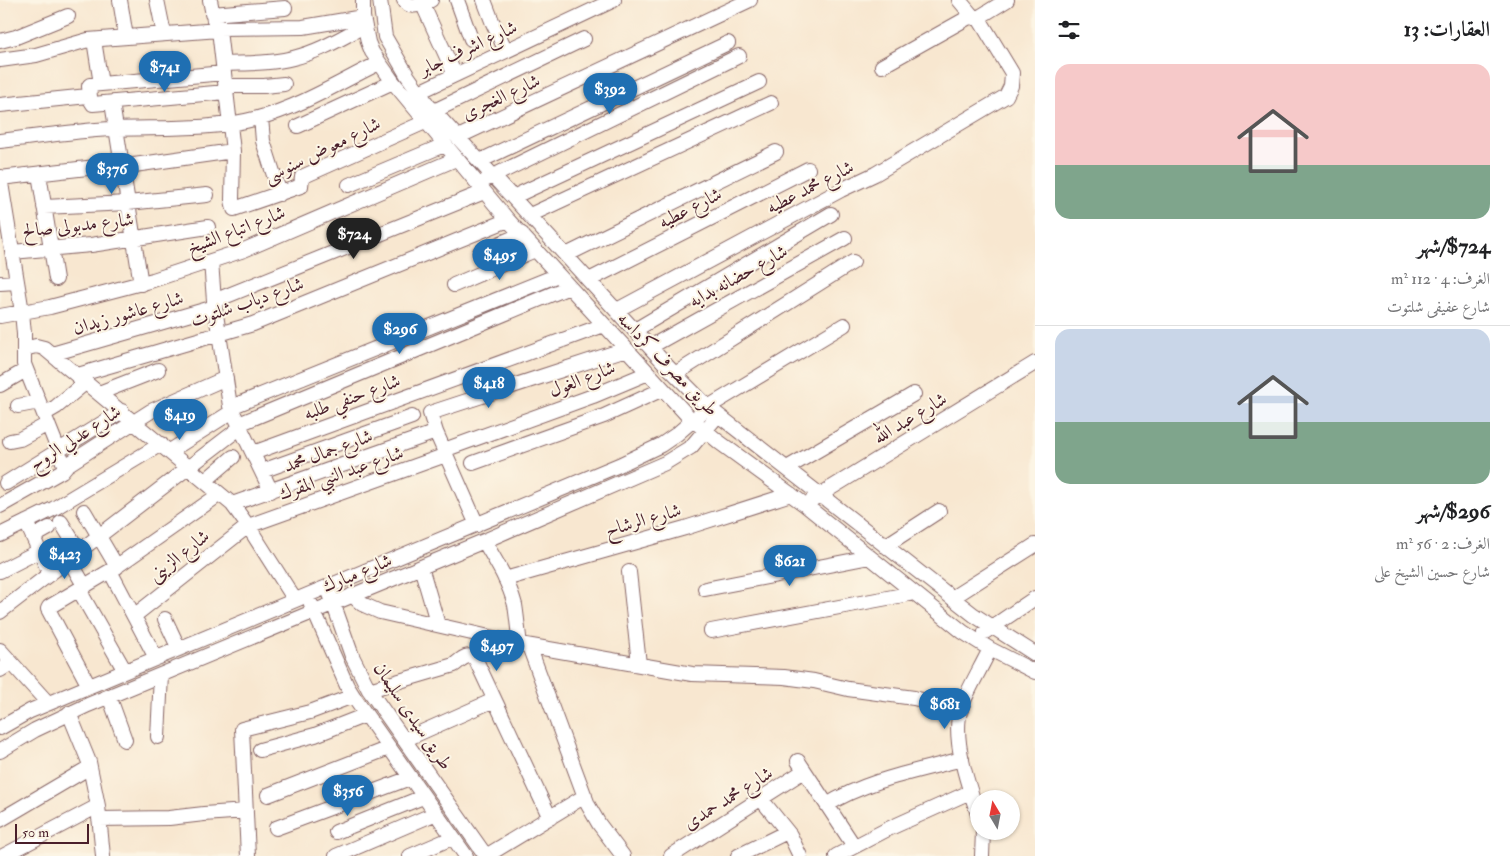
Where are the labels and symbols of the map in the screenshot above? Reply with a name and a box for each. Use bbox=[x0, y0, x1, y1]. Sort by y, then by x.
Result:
street label: شارع اشرف جابر bbox=[413, 15, 522, 85]
pin: $741 bbox=[135, 51, 195, 93]
street label: شارع الغجرى bbox=[458, 68, 545, 128]
pin: $392 bbox=[580, 72, 640, 115]
street label: شارع معوض سنوسى bbox=[260, 111, 386, 191]
pin: $376 bbox=[82, 152, 142, 195]
street label: شارع محمد عطيه bbox=[762, 155, 859, 222]
street label: شارع عطيه bbox=[654, 182, 727, 237]
street label: شارع اتباع الشيخ bbox=[183, 200, 291, 265]
street label: شارع مدبولى صالح bbox=[21, 207, 135, 247]
pin: $724 bbox=[324, 218, 384, 260]
pin: $495 bbox=[470, 238, 530, 281]
street label: شارع حضانه بدايه bbox=[684, 239, 793, 316]
street label: شارع دياب شلتوت bbox=[187, 271, 308, 335]
street label: شارع عاشور زيدان bbox=[70, 286, 187, 343]
street label: طريق مصرف كرداسه bbox=[612, 307, 724, 421]
pin: $296 bbox=[370, 312, 430, 355]
street label: شارع الغول bbox=[545, 355, 620, 405]
pin: $418 bbox=[459, 366, 519, 409]
street label: شارع حنفي طلبه bbox=[300, 368, 406, 431]
street label: شارع عبد الله bbox=[867, 384, 953, 452]
pin: $419 bbox=[150, 398, 210, 441]
street label: شارع عدلي الروح bbox=[24, 399, 128, 481]
street label: شارع جمال محمد bbox=[280, 424, 377, 481]
street label: شارع عبد النبي المقرك bbox=[275, 440, 409, 511]
street label: شارع الرشاح bbox=[602, 498, 685, 547]
street label: شارع الزينى bbox=[144, 524, 216, 590]
pin: $423 bbox=[35, 538, 95, 580]
pin: $621 bbox=[760, 544, 820, 587]
street label: شارع مبارك bbox=[318, 548, 397, 601]
pin: $497 bbox=[467, 630, 527, 672]
street label: طريق سيدى سليمان bbox=[368, 658, 458, 774]
pin: $681 bbox=[915, 688, 975, 730]
street label: شارع محمد حمدى bbox=[679, 761, 779, 838]
pin: $356 bbox=[318, 774, 378, 817]
north arrow bbox=[970, 790, 1020, 840]
scale bar bbox=[15, 821, 89, 844]

